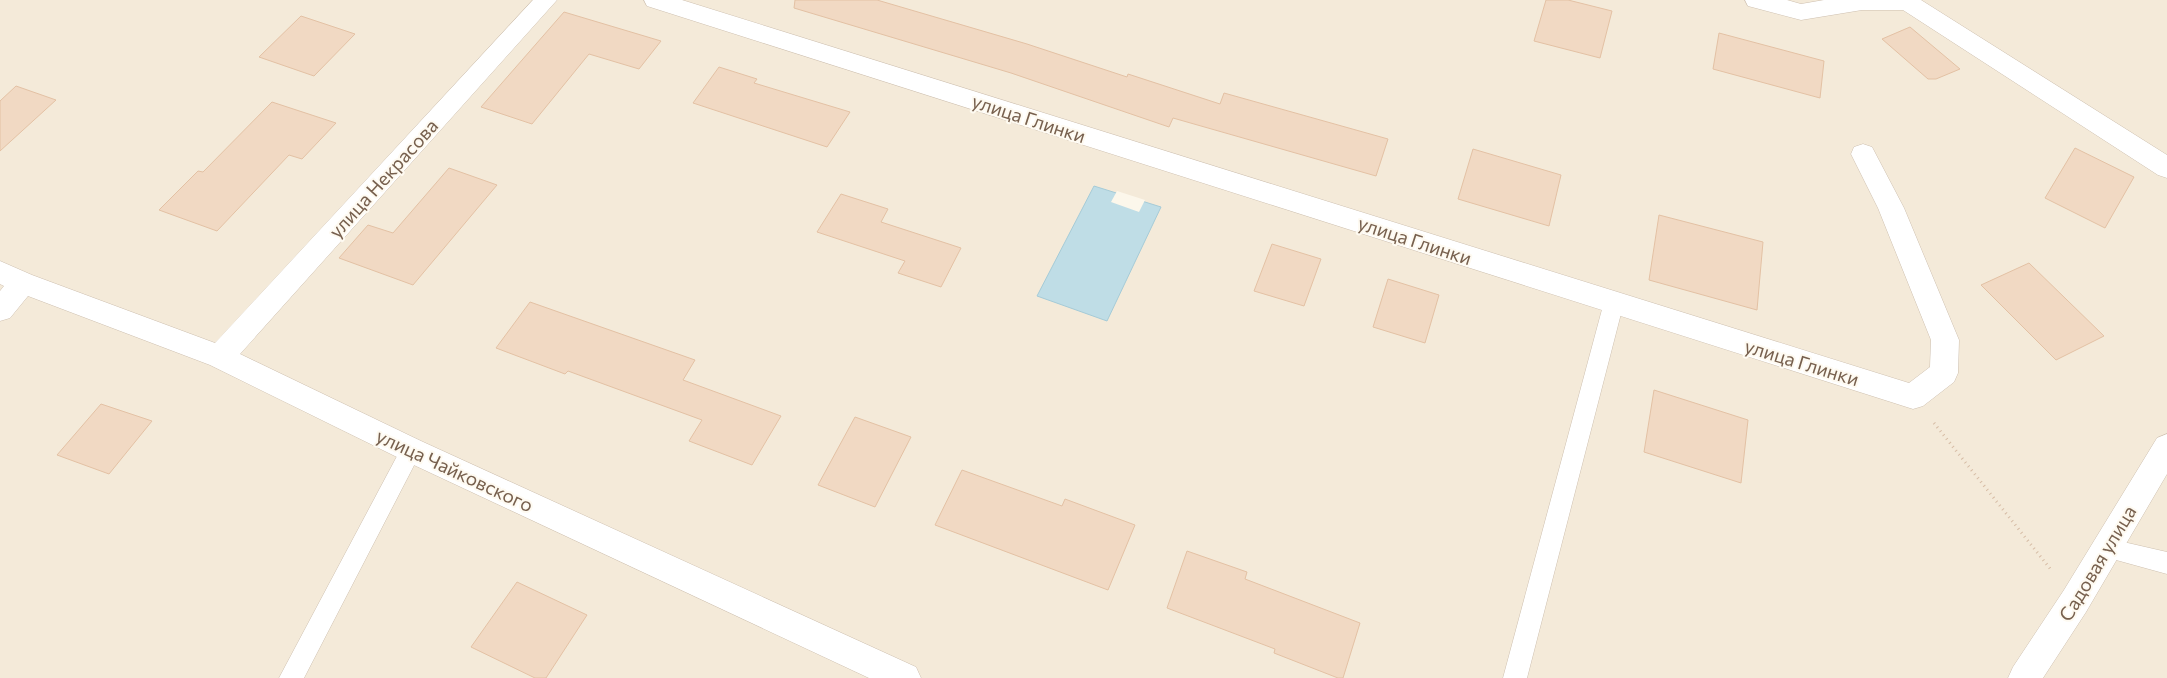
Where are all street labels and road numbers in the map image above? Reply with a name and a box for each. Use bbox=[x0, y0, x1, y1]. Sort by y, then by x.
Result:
street label: улица Глинки bbox=[969, 89, 1089, 147]
street label: улица Некрасова bbox=[324, 114, 442, 242]
street label: улица Глинки bbox=[1355, 211, 1475, 269]
street label: улица Глинки bbox=[1742, 334, 1862, 390]
street label: улица Чайковского bbox=[373, 424, 537, 516]
street label: Садовая улица bbox=[2053, 501, 2141, 625]

